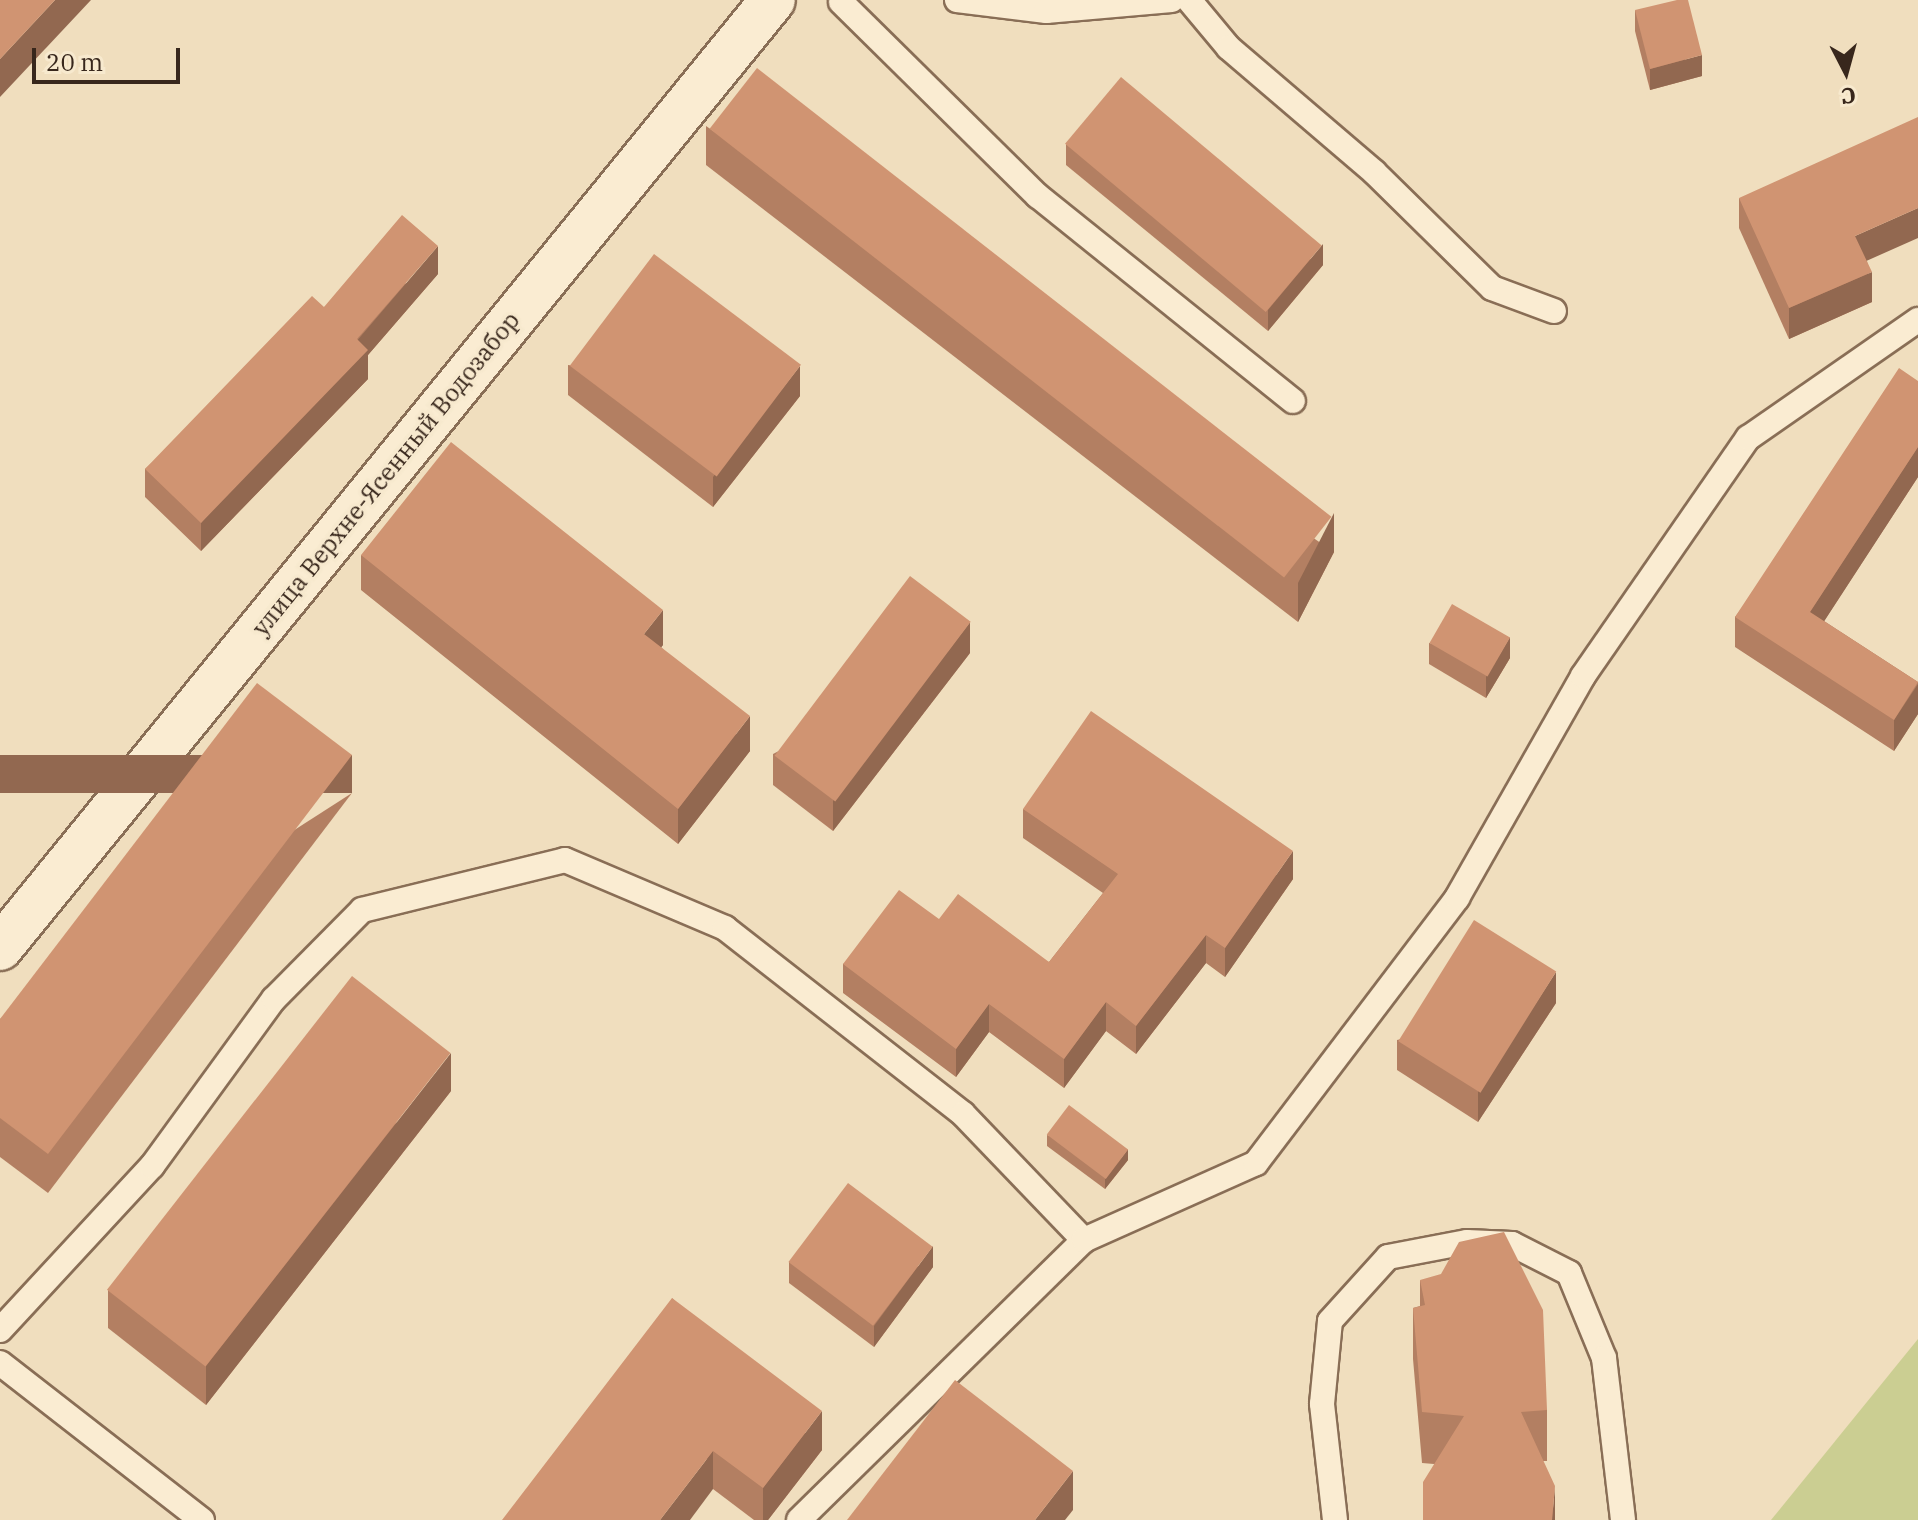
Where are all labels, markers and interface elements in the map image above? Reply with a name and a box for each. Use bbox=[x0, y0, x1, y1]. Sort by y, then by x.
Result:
scale bar bbox=[36, 32, 184, 82]
north arrow bbox=[1806, 32, 1886, 112]
text: 20 m bbox=[46, 46, 103, 78]
text: С bbox=[1840, 81, 1857, 112]
street label: улица Верхне-Ясенный Водозабор bbox=[246, 306, 526, 642]

